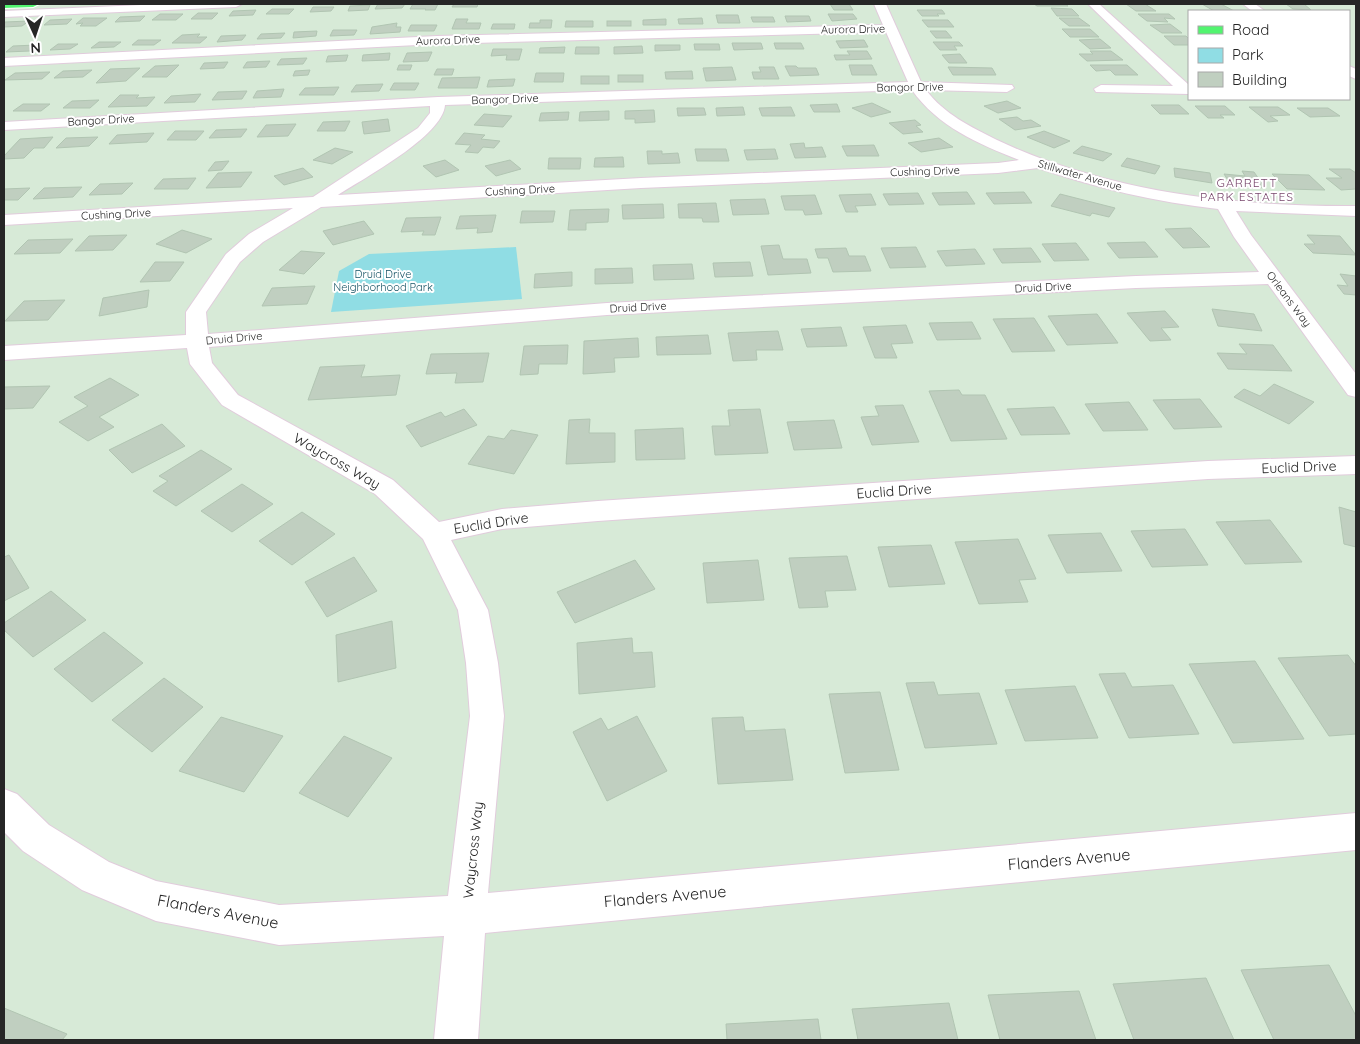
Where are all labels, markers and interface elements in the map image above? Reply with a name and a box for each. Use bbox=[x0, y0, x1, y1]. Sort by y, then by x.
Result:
north arrow bbox=[10, 10, 60, 60]
legend bbox=[1188, 10, 1350, 100]
text: Road bbox=[1232, 20, 1269, 39]
street label: Aurora Drive bbox=[821, 21, 885, 37]
street label: Aurora Drive bbox=[416, 32, 480, 48]
text: N bbox=[30, 39, 41, 57]
text: Park bbox=[1232, 45, 1264, 64]
text: Building bbox=[1232, 70, 1287, 89]
street label: Bangor Drive bbox=[876, 79, 944, 95]
street label: Bangor Drive bbox=[471, 91, 539, 107]
street label: Bangor Drive bbox=[67, 111, 135, 129]
street label: Stillwater Avenue bbox=[1036, 156, 1124, 194]
street label: Cushing Drive bbox=[890, 163, 960, 179]
district label: GARRETT PARK ESTATES bbox=[1200, 175, 1294, 204]
street label: Cushing Drive bbox=[485, 181, 555, 199]
street label: Cushing Drive bbox=[81, 205, 151, 223]
park label: Druid Drive Neighborhood Park bbox=[333, 267, 433, 294]
street label: Orleans Way bbox=[1264, 268, 1314, 330]
street label: Druid Drive bbox=[1014, 279, 1072, 295]
street label: Druid Drive bbox=[609, 299, 667, 315]
street label: Druid Drive bbox=[205, 329, 263, 347]
street label: Waycross Way bbox=[290, 429, 384, 493]
street label: Euclid Drive bbox=[1261, 457, 1337, 477]
street label: Euclid Drive bbox=[856, 479, 932, 503]
street label: Euclid Drive bbox=[452, 508, 530, 538]
street label: Waycross Way bbox=[459, 801, 487, 899]
street label: Flanders Avenue bbox=[1007, 844, 1131, 874]
street label: Flanders Avenue bbox=[603, 881, 727, 911]
street label: Flanders Avenue bbox=[156, 889, 280, 933]

